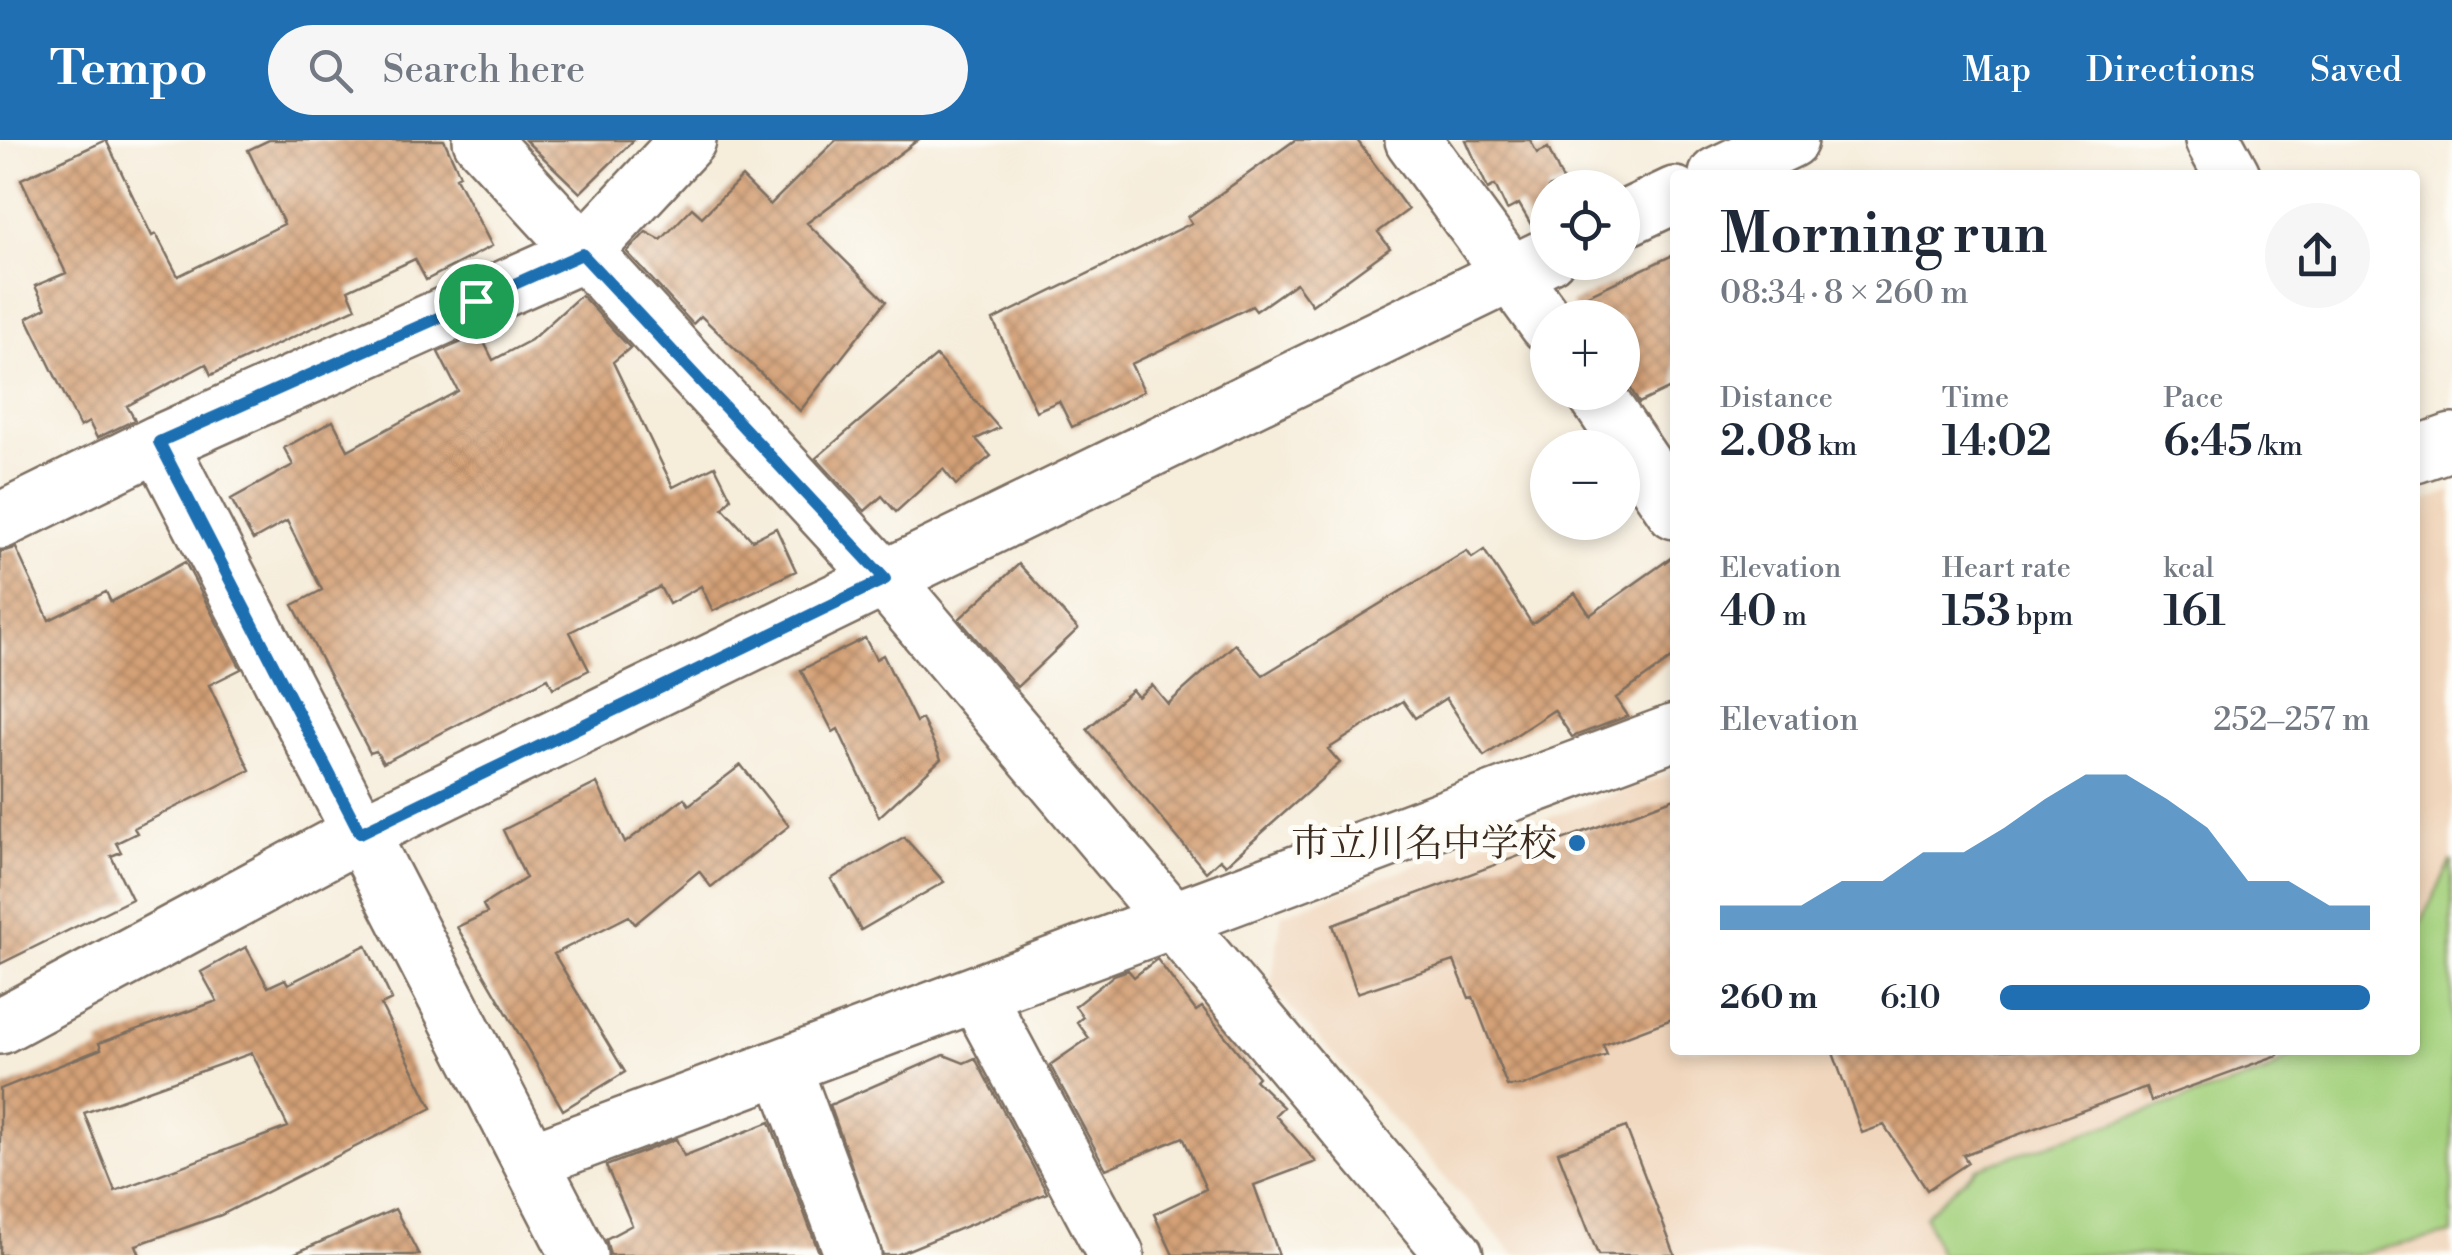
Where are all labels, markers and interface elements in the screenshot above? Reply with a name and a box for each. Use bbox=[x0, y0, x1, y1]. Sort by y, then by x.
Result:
search box bbox=[268, 25, 968, 115]
text: Tempo bbox=[50, 40, 208, 100]
icon: search bbox=[303, 43, 358, 98]
text: Search here bbox=[383, 47, 585, 94]
text: Map bbox=[1962, 49, 2031, 92]
text: Directions bbox=[2086, 49, 2255, 92]
text: Saved bbox=[2310, 49, 2402, 92]
map controls bbox=[1530, 170, 1640, 540]
button: locate bbox=[1530, 170, 1640, 280]
text: Morning run bbox=[1720, 201, 2048, 270]
button: share bbox=[2265, 203, 2370, 308]
pin bbox=[434, 259, 519, 344]
text: 08:34 · 8 × 260 m bbox=[1720, 273, 1969, 313]
icon: arrive bbox=[449, 274, 504, 329]
button: + bbox=[1530, 300, 1640, 410]
text: Distance bbox=[1720, 381, 1833, 416]
text: Time bbox=[1942, 381, 2009, 416]
text: Pace bbox=[2163, 381, 2223, 416]
text: 2.08 bbox=[1720, 416, 1812, 469]
text: 14:02 bbox=[1942, 416, 2052, 469]
text: 6:45 bbox=[2163, 416, 2252, 469]
text: km bbox=[1812, 429, 1857, 464]
text: /km bbox=[2252, 429, 2303, 464]
button: − bbox=[1530, 430, 1640, 540]
text: Elevation bbox=[1720, 551, 1841, 586]
text: Heart rate bbox=[1942, 551, 2071, 586]
text: kcal bbox=[2163, 551, 2214, 586]
text: 40 bbox=[1720, 586, 1777, 639]
text: 153 bbox=[1942, 586, 2011, 639]
text: 161 bbox=[2163, 586, 2226, 639]
text: m bbox=[1777, 599, 1807, 634]
text: bpm bbox=[2011, 599, 2073, 634]
text: Elevation bbox=[1720, 700, 1859, 740]
text: 252–257 m bbox=[2213, 700, 2370, 740]
place label: 市立川名中学校 bbox=[1291, 821, 1557, 868]
marker: 市立川名中学校 bbox=[1566, 832, 1588, 854]
text: 260 m bbox=[1720, 978, 1818, 1018]
text: 6:10 bbox=[1880, 978, 1941, 1018]

